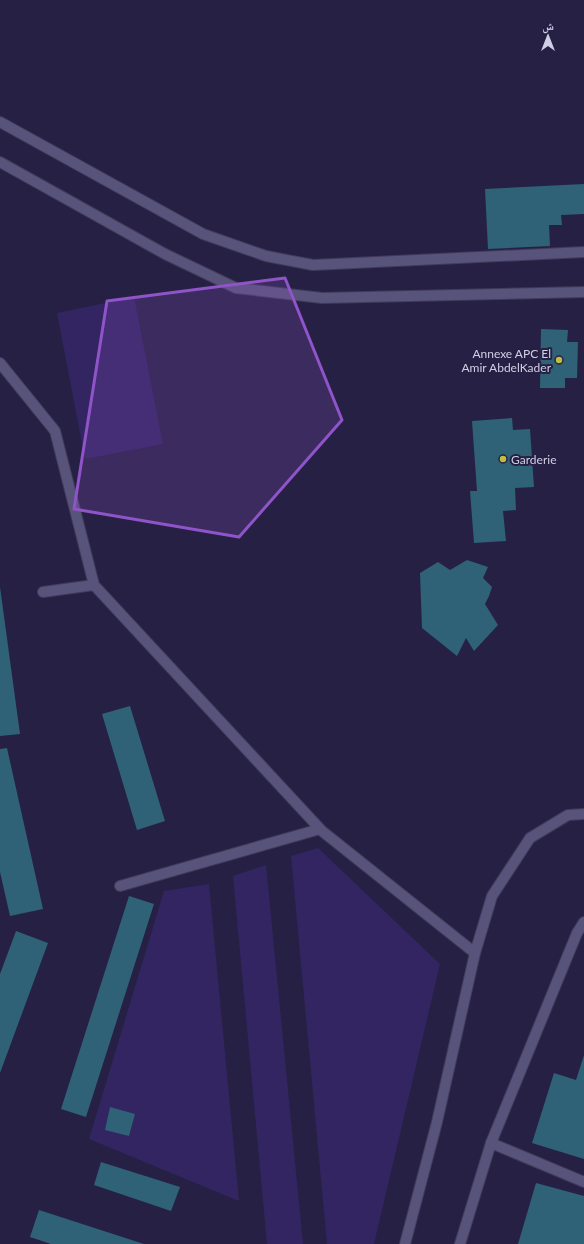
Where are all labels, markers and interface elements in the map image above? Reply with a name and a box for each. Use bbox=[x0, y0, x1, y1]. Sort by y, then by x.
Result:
north arrow bbox=[528, 16, 568, 56]
text: ش bbox=[542, 19, 554, 34]
place label: Annexe APC El Amir AbdelKader bbox=[461, 346, 552, 375]
marker: Annexe APC El Amir AbdelKader bbox=[554, 355, 564, 365]
place label: Garderie bbox=[511, 452, 556, 467]
marker: Garderie bbox=[498, 454, 508, 464]

